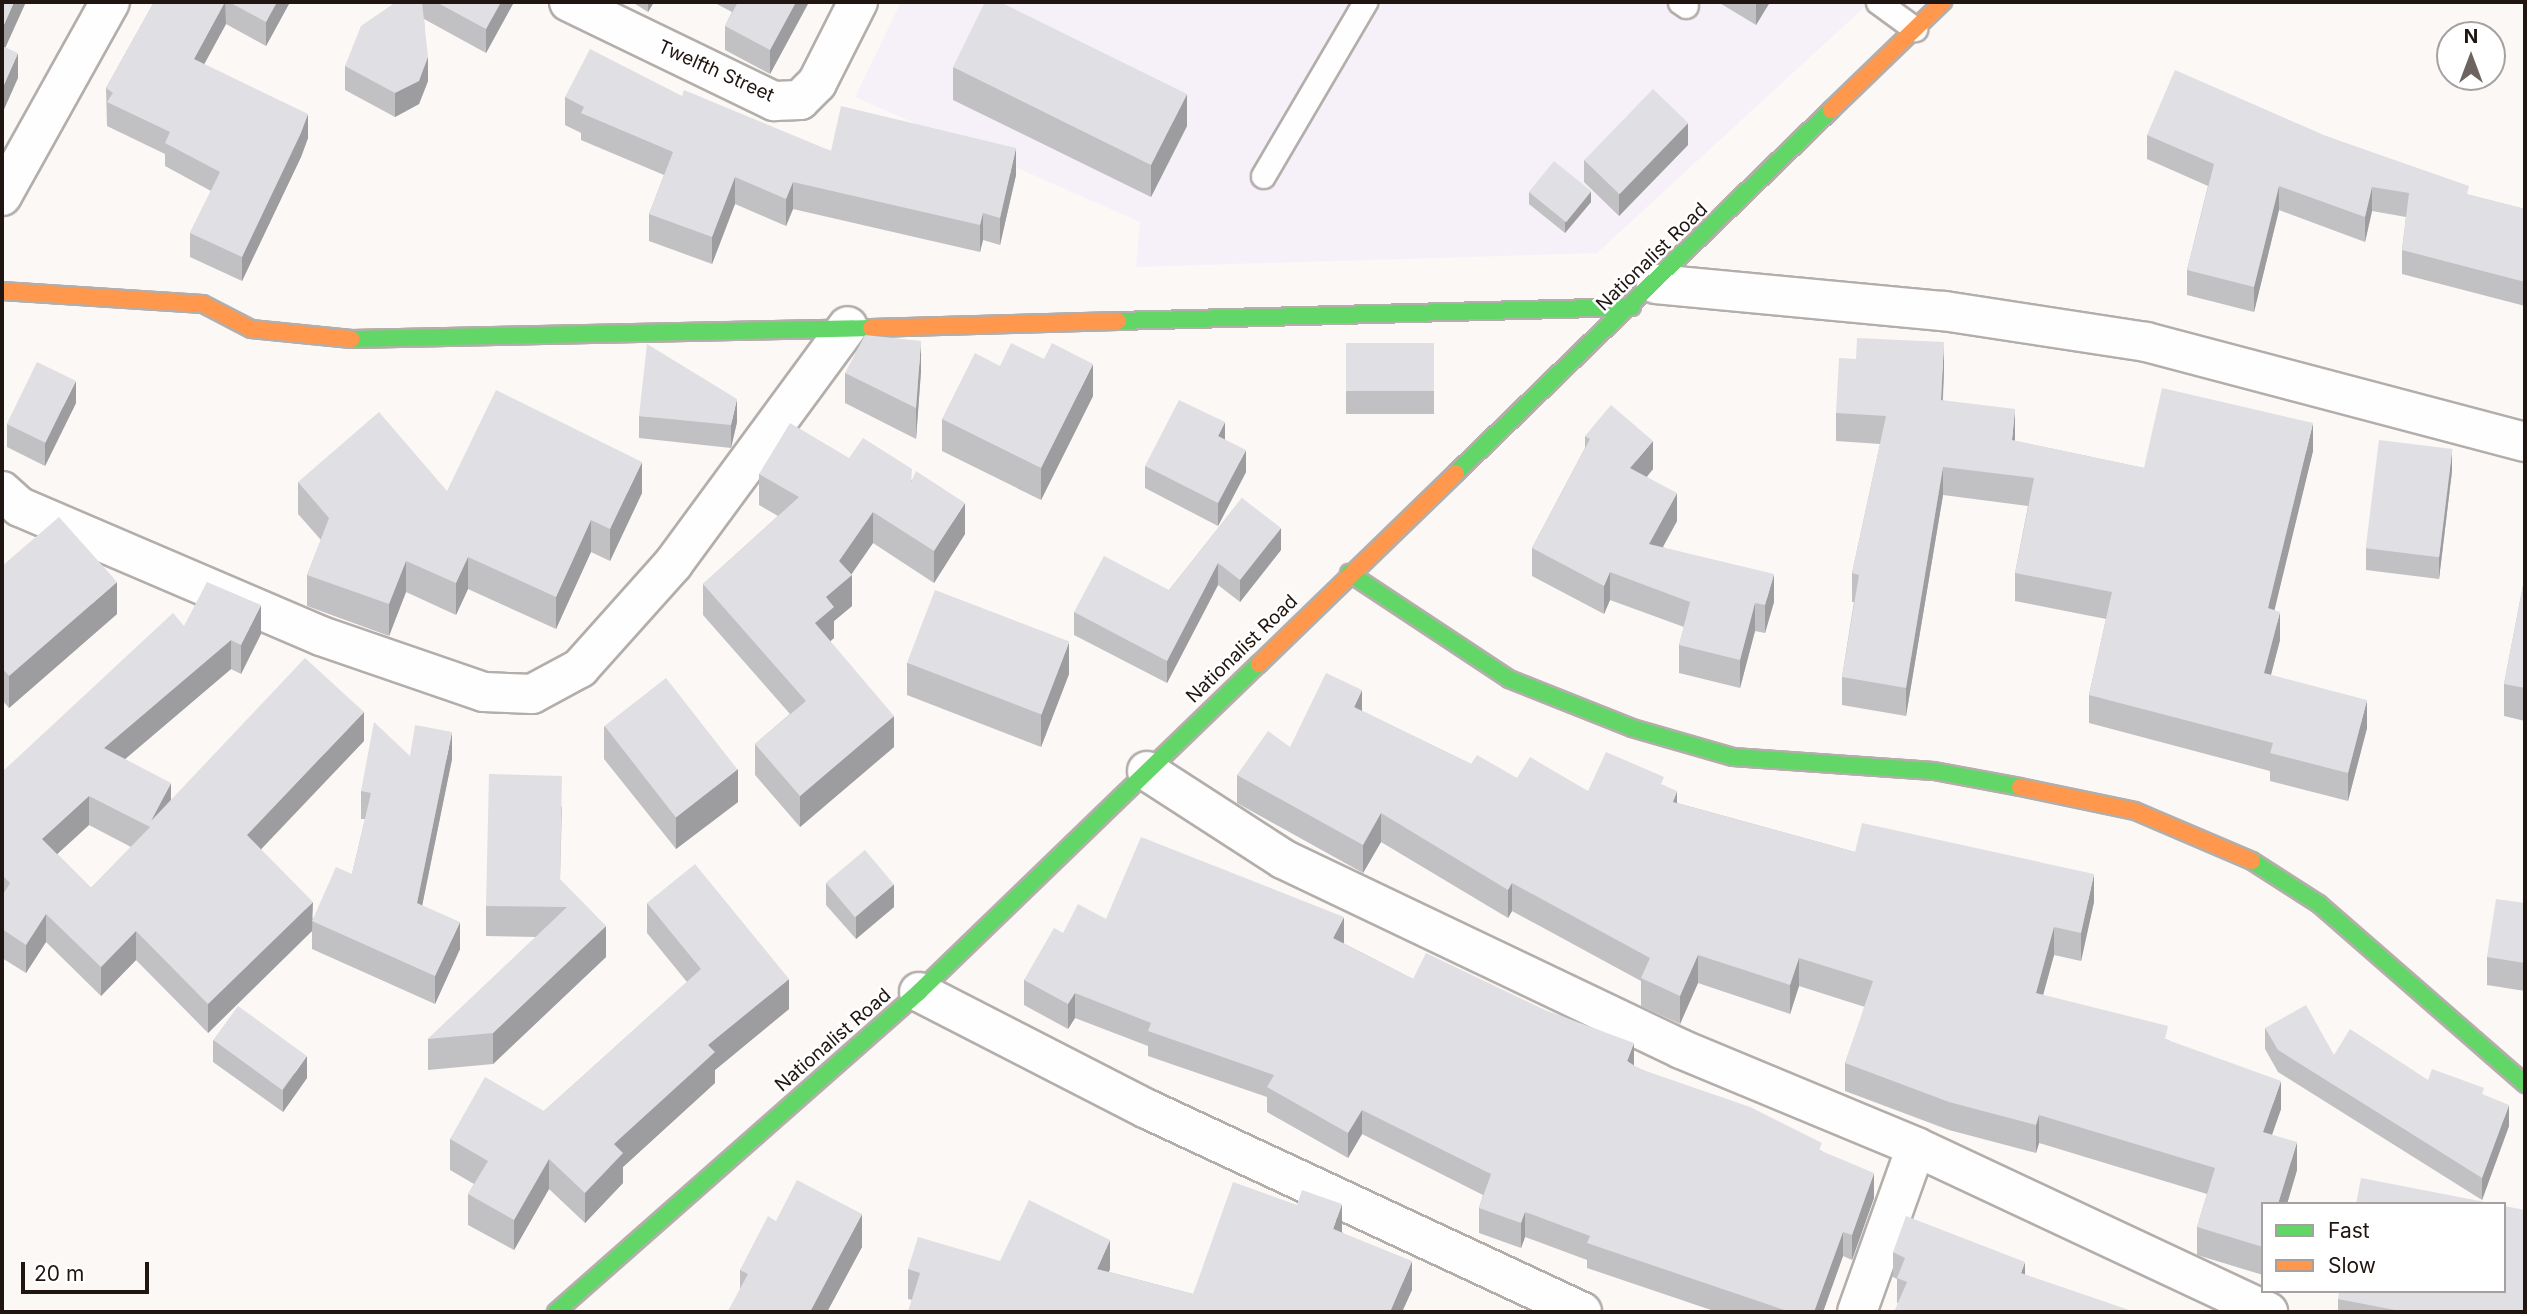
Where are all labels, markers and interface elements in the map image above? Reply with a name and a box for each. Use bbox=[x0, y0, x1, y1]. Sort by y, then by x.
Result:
north arrow bbox=[2436, 21, 2506, 91]
text: N bbox=[2464, 25, 2478, 48]
street label: Twelfth Street bbox=[654, 35, 778, 107]
street label: Nationalist Road bbox=[1592, 198, 1712, 316]
street label: Nationalist Road bbox=[1182, 590, 1302, 708]
street label: Nationalist Road bbox=[771, 984, 895, 1096]
legend bbox=[2261, 1202, 2506, 1293]
text: Fast bbox=[2328, 1218, 2370, 1243]
scale bar bbox=[24, 1248, 152, 1292]
text: Slow bbox=[2328, 1253, 2376, 1278]
text: 20 m bbox=[34, 1261, 84, 1286]

